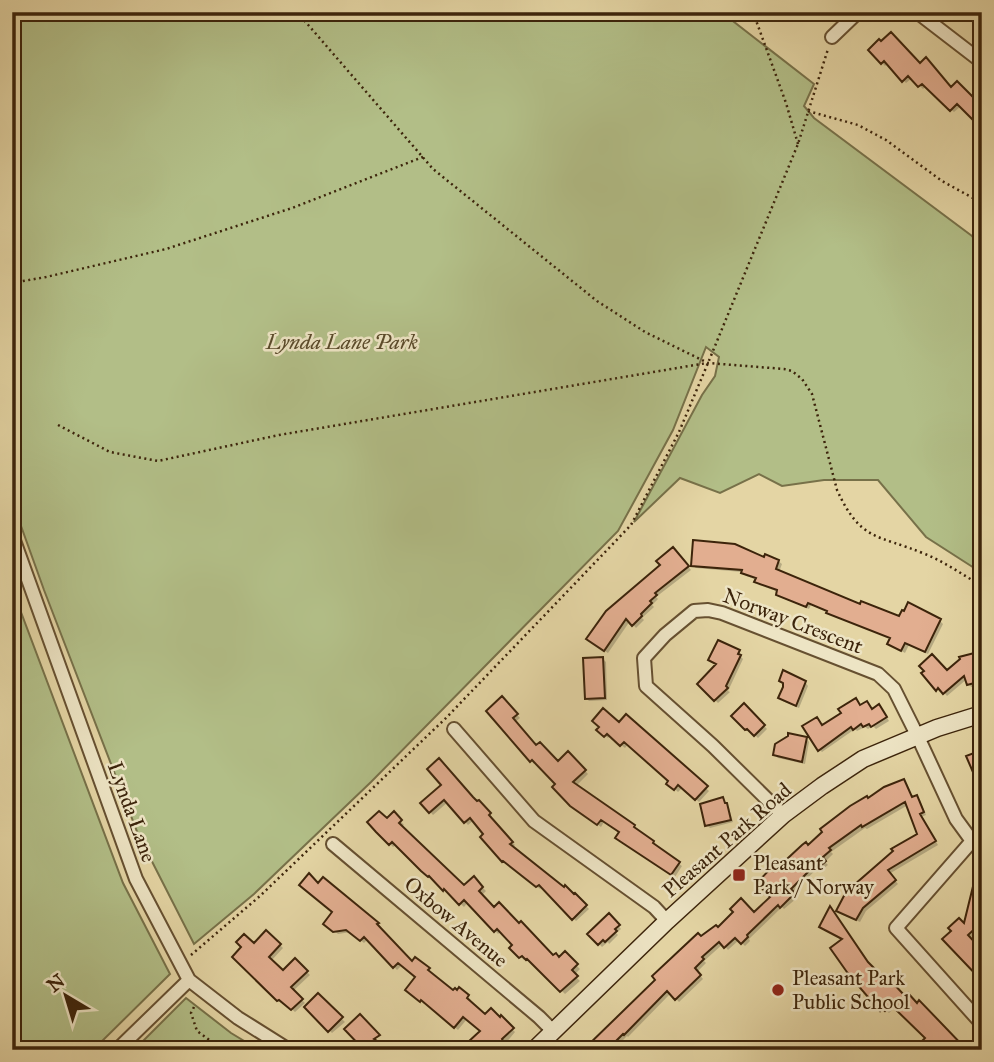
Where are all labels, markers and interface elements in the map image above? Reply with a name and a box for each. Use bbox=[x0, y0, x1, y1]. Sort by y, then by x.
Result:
park label: Lynda Lane Park bbox=[265, 329, 419, 355]
street label: Norway Crescent bbox=[719, 582, 867, 660]
street label: Lynda Lane bbox=[102, 758, 162, 866]
street label: Pleasant Park Road bbox=[657, 777, 797, 903]
place label: Pleasant Park / Norway bbox=[753, 850, 875, 900]
marker: Pleasant Park / Norway bbox=[731, 867, 747, 883]
street label: Oxbow Avenue bbox=[399, 871, 513, 973]
north arrow bbox=[32, 960, 102, 1030]
place label: Pleasant Park Public School bbox=[792, 965, 910, 1015]
text: N bbox=[42, 969, 69, 997]
marker: Pleasant Park Public School bbox=[770, 982, 786, 998]

